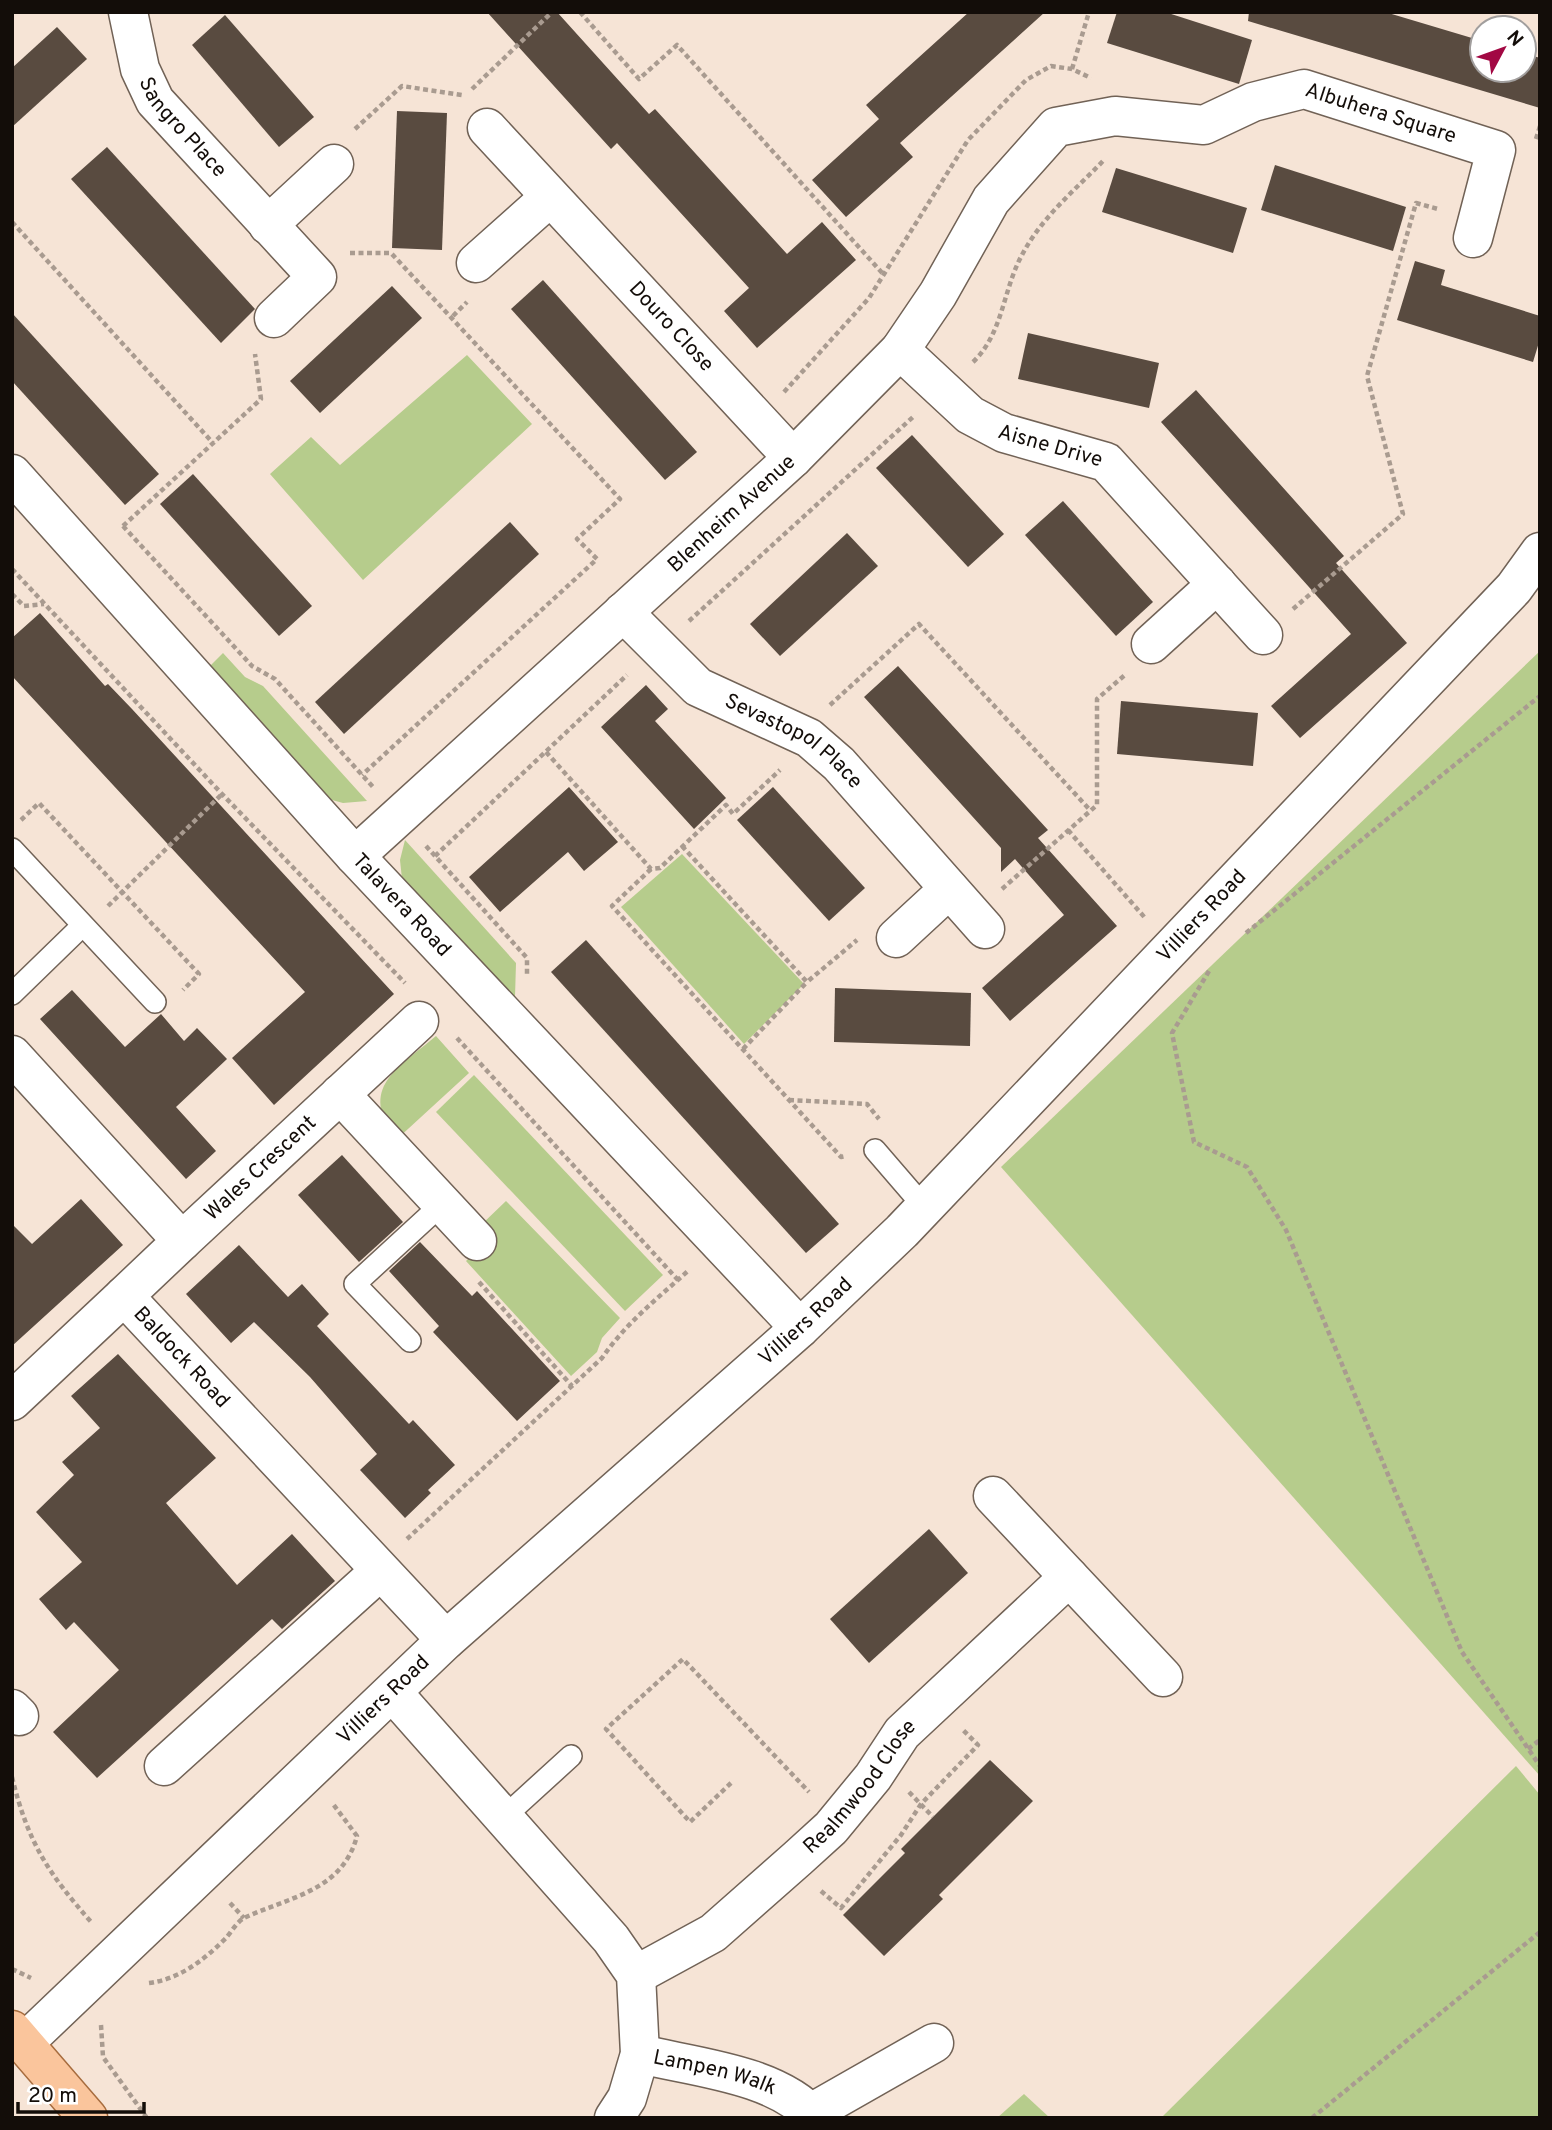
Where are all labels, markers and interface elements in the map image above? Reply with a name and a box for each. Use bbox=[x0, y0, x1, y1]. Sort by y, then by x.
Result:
north arrow bbox=[1468, 14, 1538, 84]
text: N bbox=[1501, 26, 1528, 52]
street label: Sangro Place bbox=[132, 73, 232, 183]
street label: Albuhera Square bbox=[1302, 77, 1460, 150]
street label: Douro Close bbox=[623, 276, 720, 378]
street label: Aisne Drive bbox=[995, 418, 1106, 474]
street label: Blenheim Avenue bbox=[662, 449, 801, 579]
street label: Sevastopol Place bbox=[720, 688, 868, 795]
street label: Talavera Road bbox=[346, 848, 457, 963]
street label: Villiers Road bbox=[1151, 864, 1252, 968]
street label: Wales Crescent bbox=[199, 1110, 322, 1227]
street label: Villiers Road bbox=[753, 1271, 858, 1372]
street label: Baldock Road bbox=[127, 1301, 236, 1414]
street label: Villiers Road bbox=[331, 1649, 436, 1750]
street label: Realmwood Close bbox=[798, 1713, 922, 1860]
street label: Lampen Walk bbox=[651, 2044, 781, 2102]
scale bar bbox=[18, 2070, 144, 2114]
text: 20 m bbox=[28, 2083, 77, 2110]

